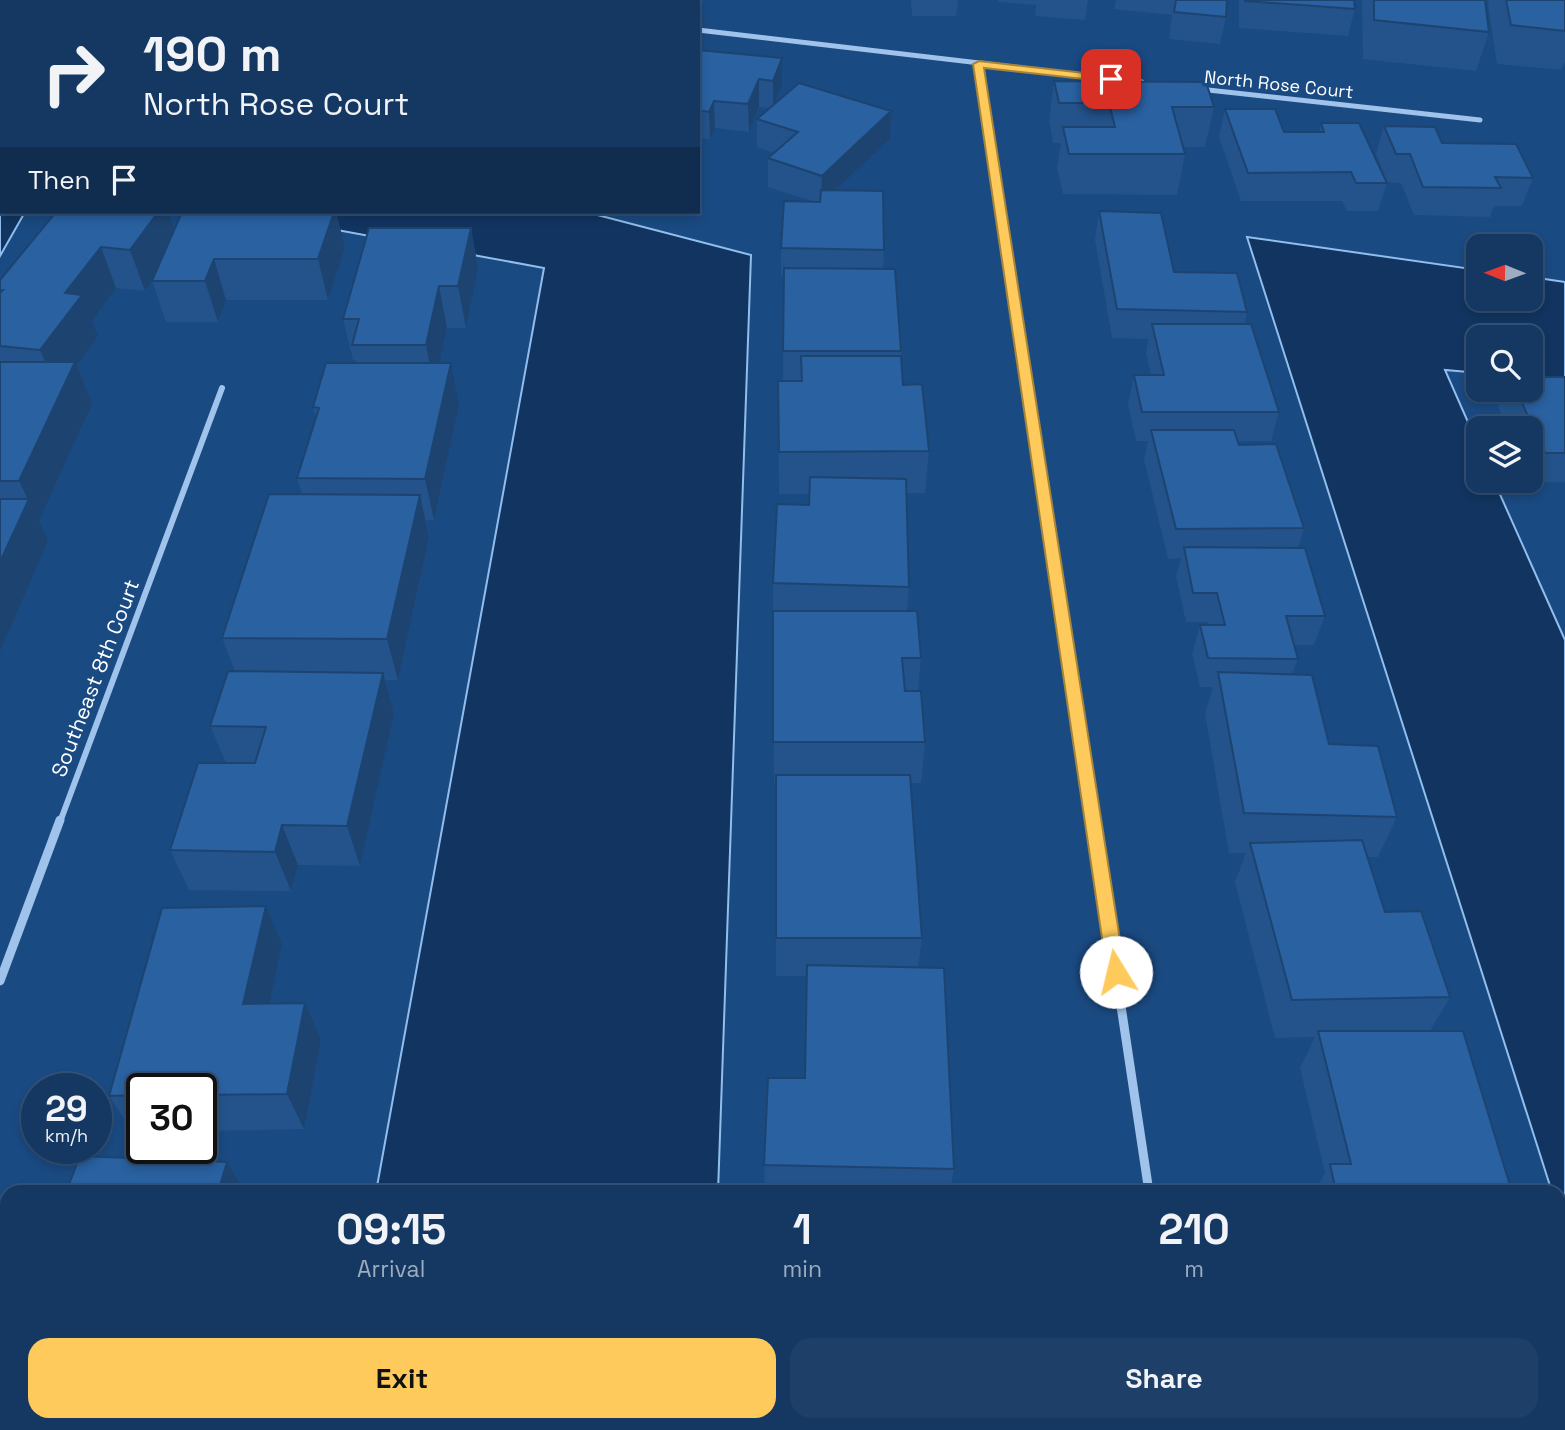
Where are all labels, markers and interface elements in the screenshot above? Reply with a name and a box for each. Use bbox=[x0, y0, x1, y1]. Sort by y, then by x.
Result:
text: 190 m bbox=[143, 23, 281, 85]
icon: right bbox=[28, 28, 119, 119]
pin bbox=[1081, 49, 1141, 109]
icon: arrive bbox=[1092, 60, 1130, 98]
street label: North Rose Court bbox=[1203, 65, 1355, 103]
text: North Rose Court bbox=[143, 84, 409, 124]
icon: arrive bbox=[105, 161, 143, 199]
text: Then bbox=[28, 163, 91, 197]
north arrow bbox=[1466, 234, 1544, 312]
map controls bbox=[1466, 234, 1543, 493]
button: search bbox=[1466, 325, 1543, 402]
button: layers bbox=[1466, 416, 1543, 493]
street label: Southeast 8th Court bbox=[45, 575, 145, 781]
position arrow bbox=[1079, 935, 1153, 1009]
speed limit sign: 30 bbox=[126, 1073, 217, 1164]
text: 29 bbox=[45, 1087, 88, 1131]
text: km/h bbox=[45, 1124, 88, 1147]
text: 09:15 bbox=[336, 1203, 446, 1256]
text: 1 bbox=[793, 1203, 812, 1256]
text: 210 bbox=[1158, 1203, 1230, 1256]
text: Arrival bbox=[357, 1254, 425, 1284]
text: min bbox=[783, 1254, 822, 1284]
text: m bbox=[1184, 1254, 1204, 1284]
button: Exit bbox=[28, 1338, 776, 1418]
button: Share bbox=[790, 1338, 1538, 1418]

